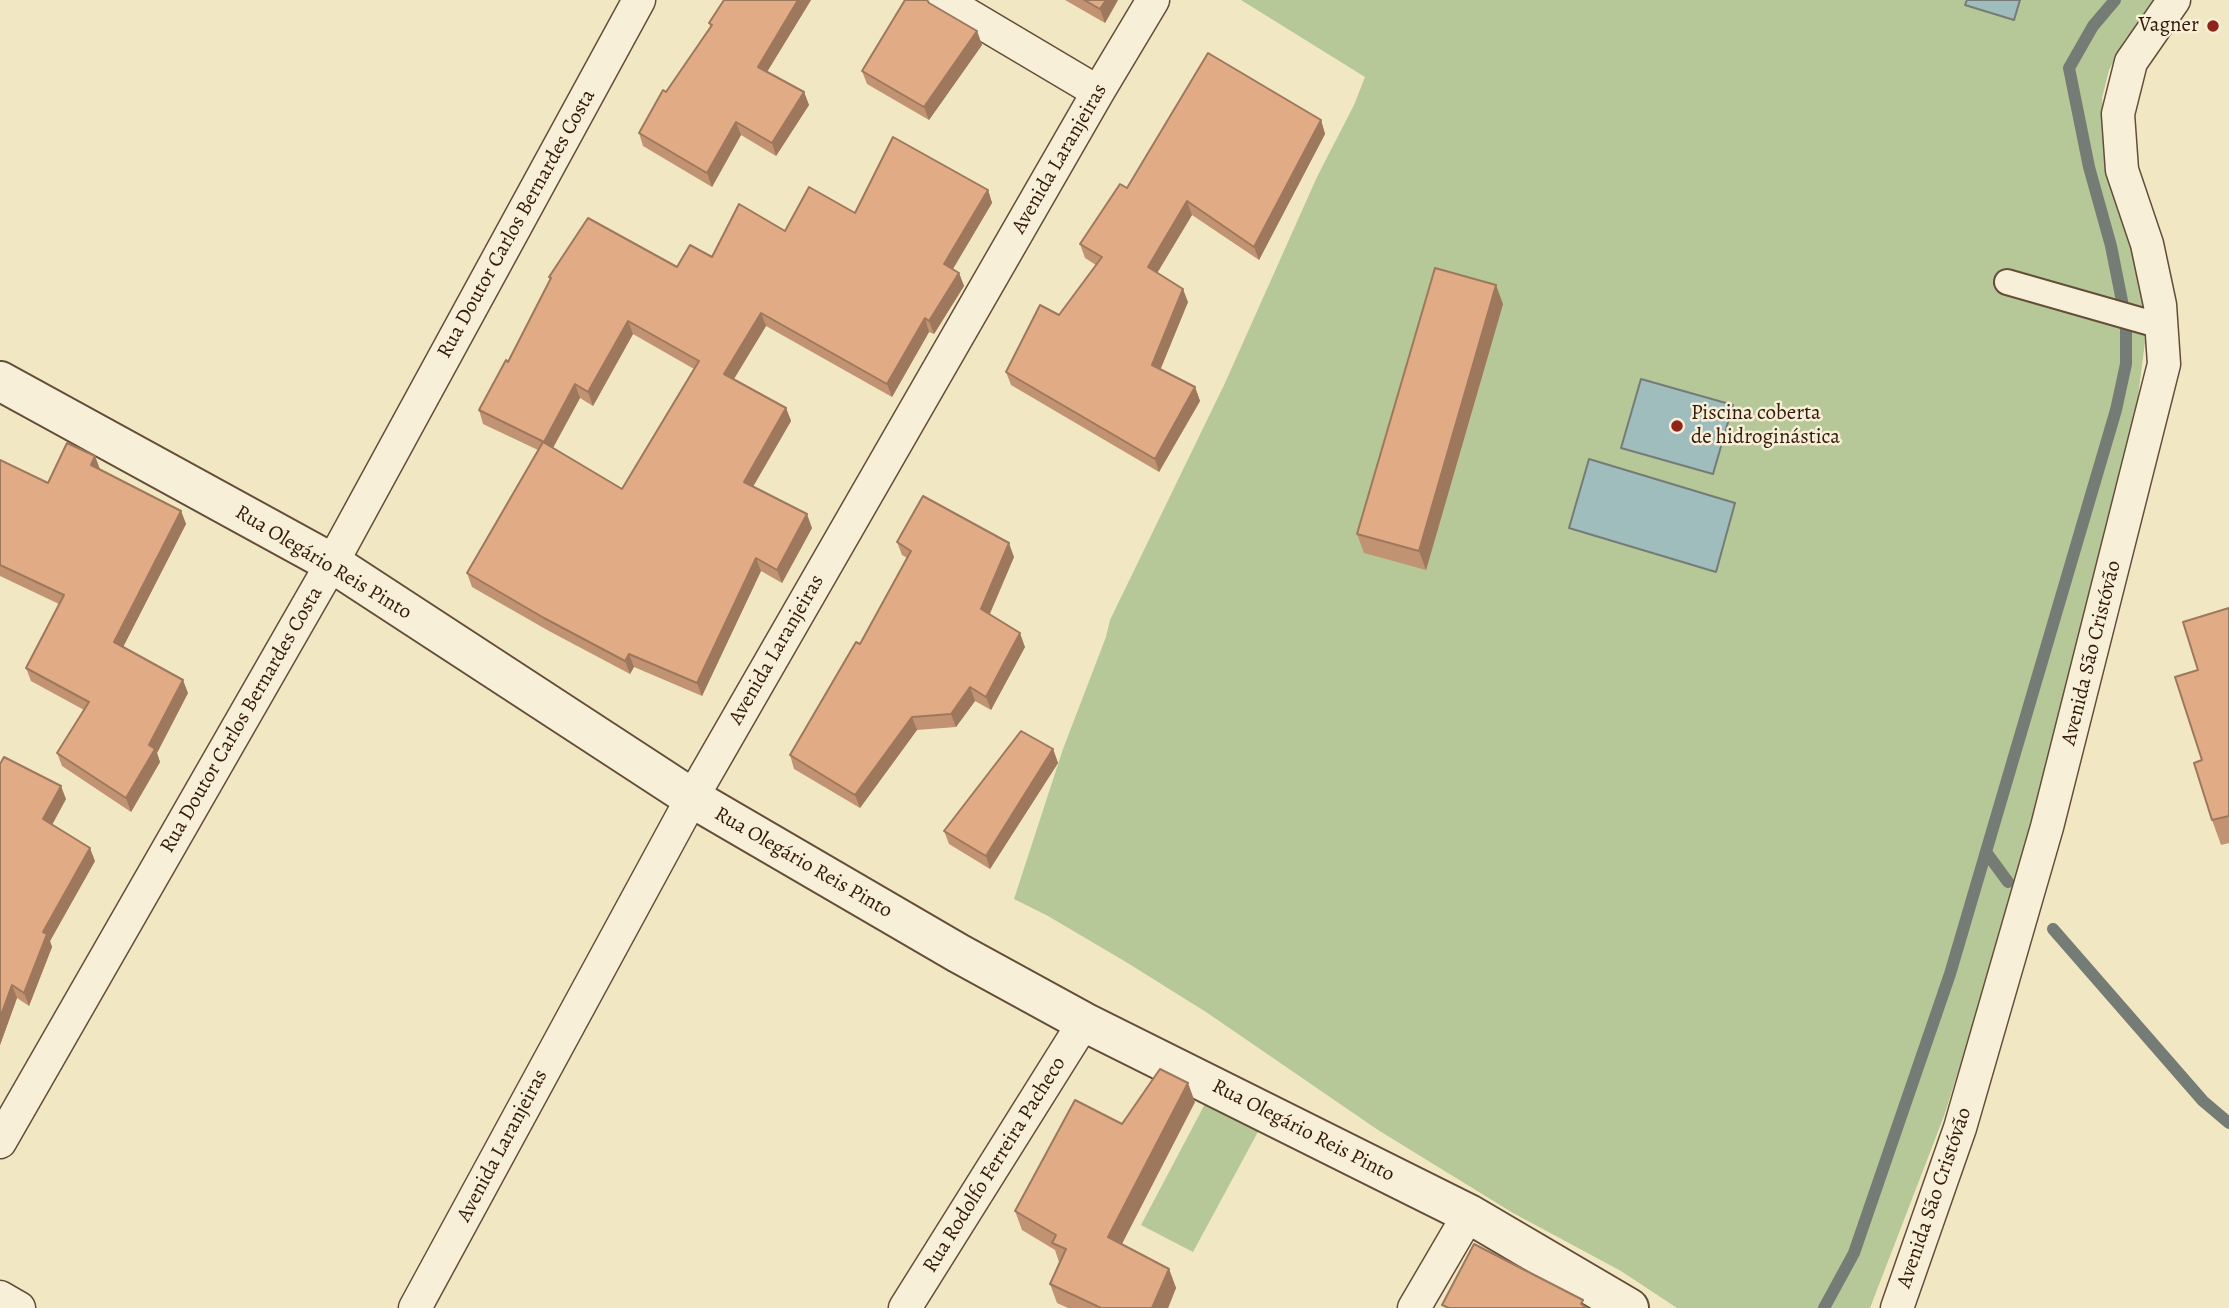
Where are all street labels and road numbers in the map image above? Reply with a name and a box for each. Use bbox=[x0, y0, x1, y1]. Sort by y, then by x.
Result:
street label: Avenida Laranjeiras bbox=[1007, 79, 1113, 239]
street label: Rua Doutor Carlos Bernardes Costa bbox=[432, 85, 602, 363]
street label: Rua Olegário Reis Pinto bbox=[230, 500, 416, 626]
street label: Avenida São Cristóvão bbox=[2057, 558, 2127, 748]
street label: Avenida Laranjeiras bbox=[724, 570, 830, 730]
street label: Rua Doutor Carlos Bernardes Costa bbox=[155, 582, 329, 858]
street label: Rua Olegário Reis Pinto bbox=[710, 802, 896, 924]
street label: Rua Rodolfo Ferreira Pacheco bbox=[918, 1052, 1072, 1278]
street label: Avenida Laranjeiras bbox=[452, 1065, 554, 1227]
street label: Rua Olegário Reis Pinto bbox=[1208, 1074, 1398, 1188]
street label: Avenida São Cristóvão bbox=[1892, 1104, 1978, 1292]

